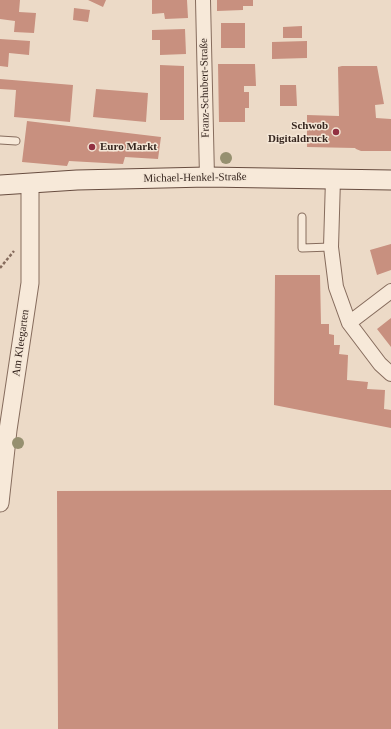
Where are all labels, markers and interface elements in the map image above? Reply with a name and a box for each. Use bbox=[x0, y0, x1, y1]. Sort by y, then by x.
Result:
street label: Franz-Schubert-Straße bbox=[198, 38, 212, 138]
place label: Schwob Digitaldruck bbox=[268, 119, 328, 145]
marker: Schwob Digitaldruck bbox=[331, 127, 341, 137]
place label: Euro Markt bbox=[100, 140, 157, 154]
marker: Euro Markt bbox=[87, 142, 97, 152]
street label: Michael-Henkel-Straße bbox=[143, 171, 247, 185]
street label: Am Kleegarten bbox=[10, 309, 32, 377]

